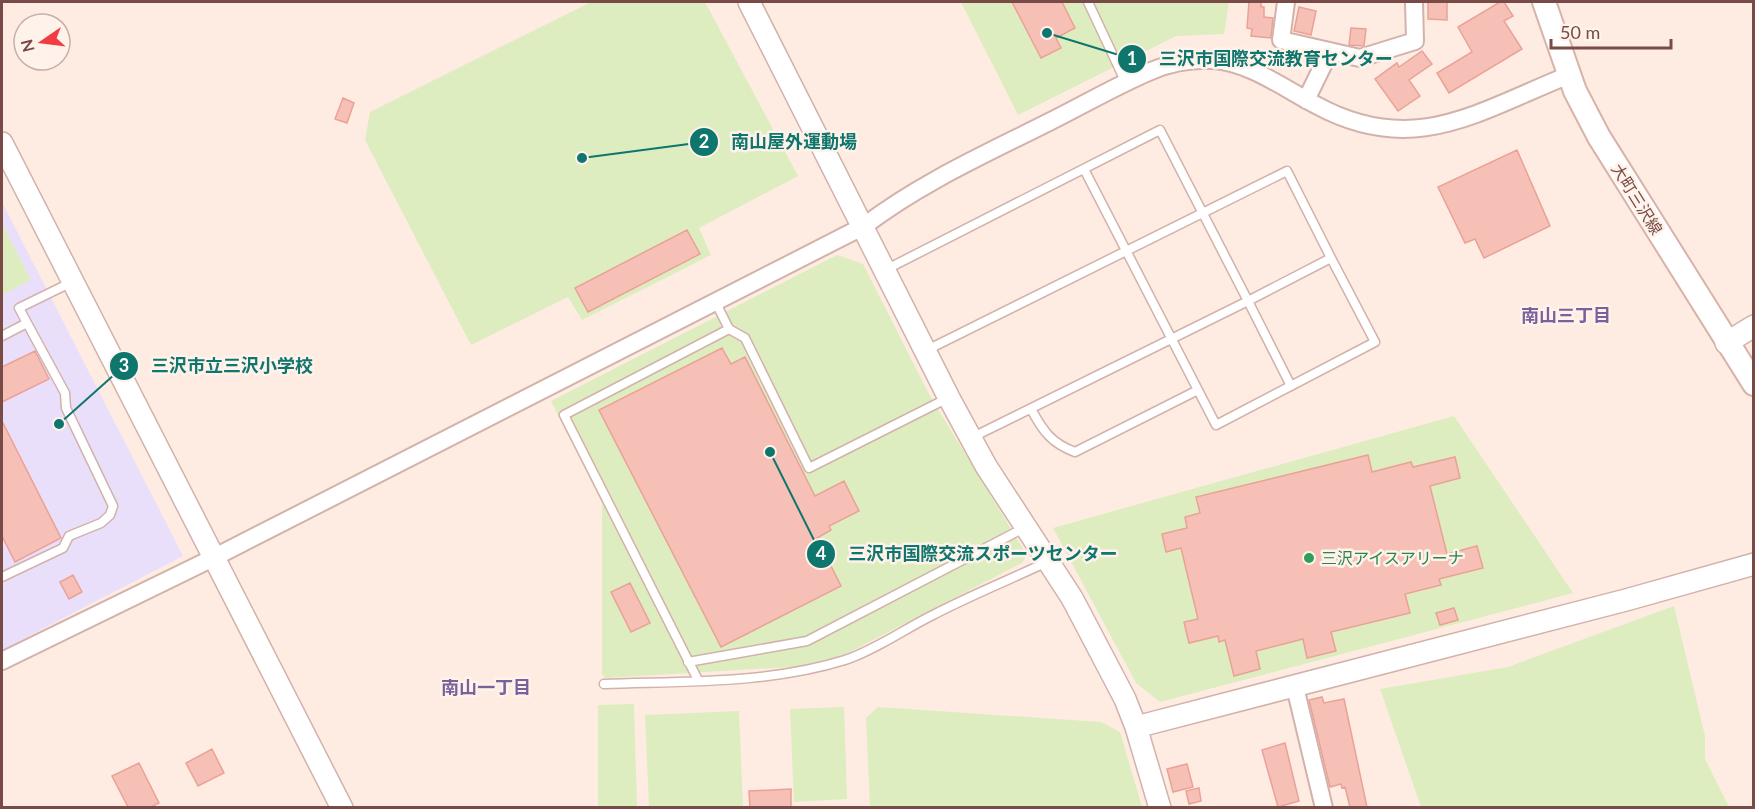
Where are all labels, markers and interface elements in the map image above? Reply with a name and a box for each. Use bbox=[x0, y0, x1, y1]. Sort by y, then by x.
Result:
north arrow bbox=[12, 12, 72, 72]
scale bar bbox=[1551, 12, 1671, 50]
text: 50 m bbox=[1560, 21, 1600, 43]
text: N bbox=[16, 37, 38, 54]
callout: 三沢市国際交流教育センター bbox=[1117, 41, 1405, 77]
text: 1 bbox=[1127, 47, 1137, 69]
text: 三沢市国際交流教育センター bbox=[1159, 47, 1393, 69]
callout: 南山屋外運動場 bbox=[689, 124, 869, 160]
text: 2 bbox=[699, 130, 709, 152]
text: 南山屋外運動場 bbox=[731, 130, 857, 152]
street label: 大町三沢線 bbox=[1608, 160, 1667, 238]
district label: 南山三丁目 bbox=[1521, 304, 1611, 326]
callout: 三沢市立三沢小学校 bbox=[109, 348, 325, 384]
text: 3 bbox=[119, 354, 129, 376]
text: 三沢市立三沢小学校 bbox=[151, 354, 313, 376]
callout: 三沢市国際交流スポーツセンター bbox=[806, 536, 1130, 572]
text: 4 bbox=[816, 542, 826, 564]
text: 三沢市国際交流スポーツセンター bbox=[848, 542, 1118, 564]
place label: 三沢アイスアリーナ bbox=[1321, 548, 1464, 567]
marker: 三沢アイスアリーナ bbox=[1302, 551, 1316, 565]
district label: 南山一丁目 bbox=[441, 676, 531, 698]

